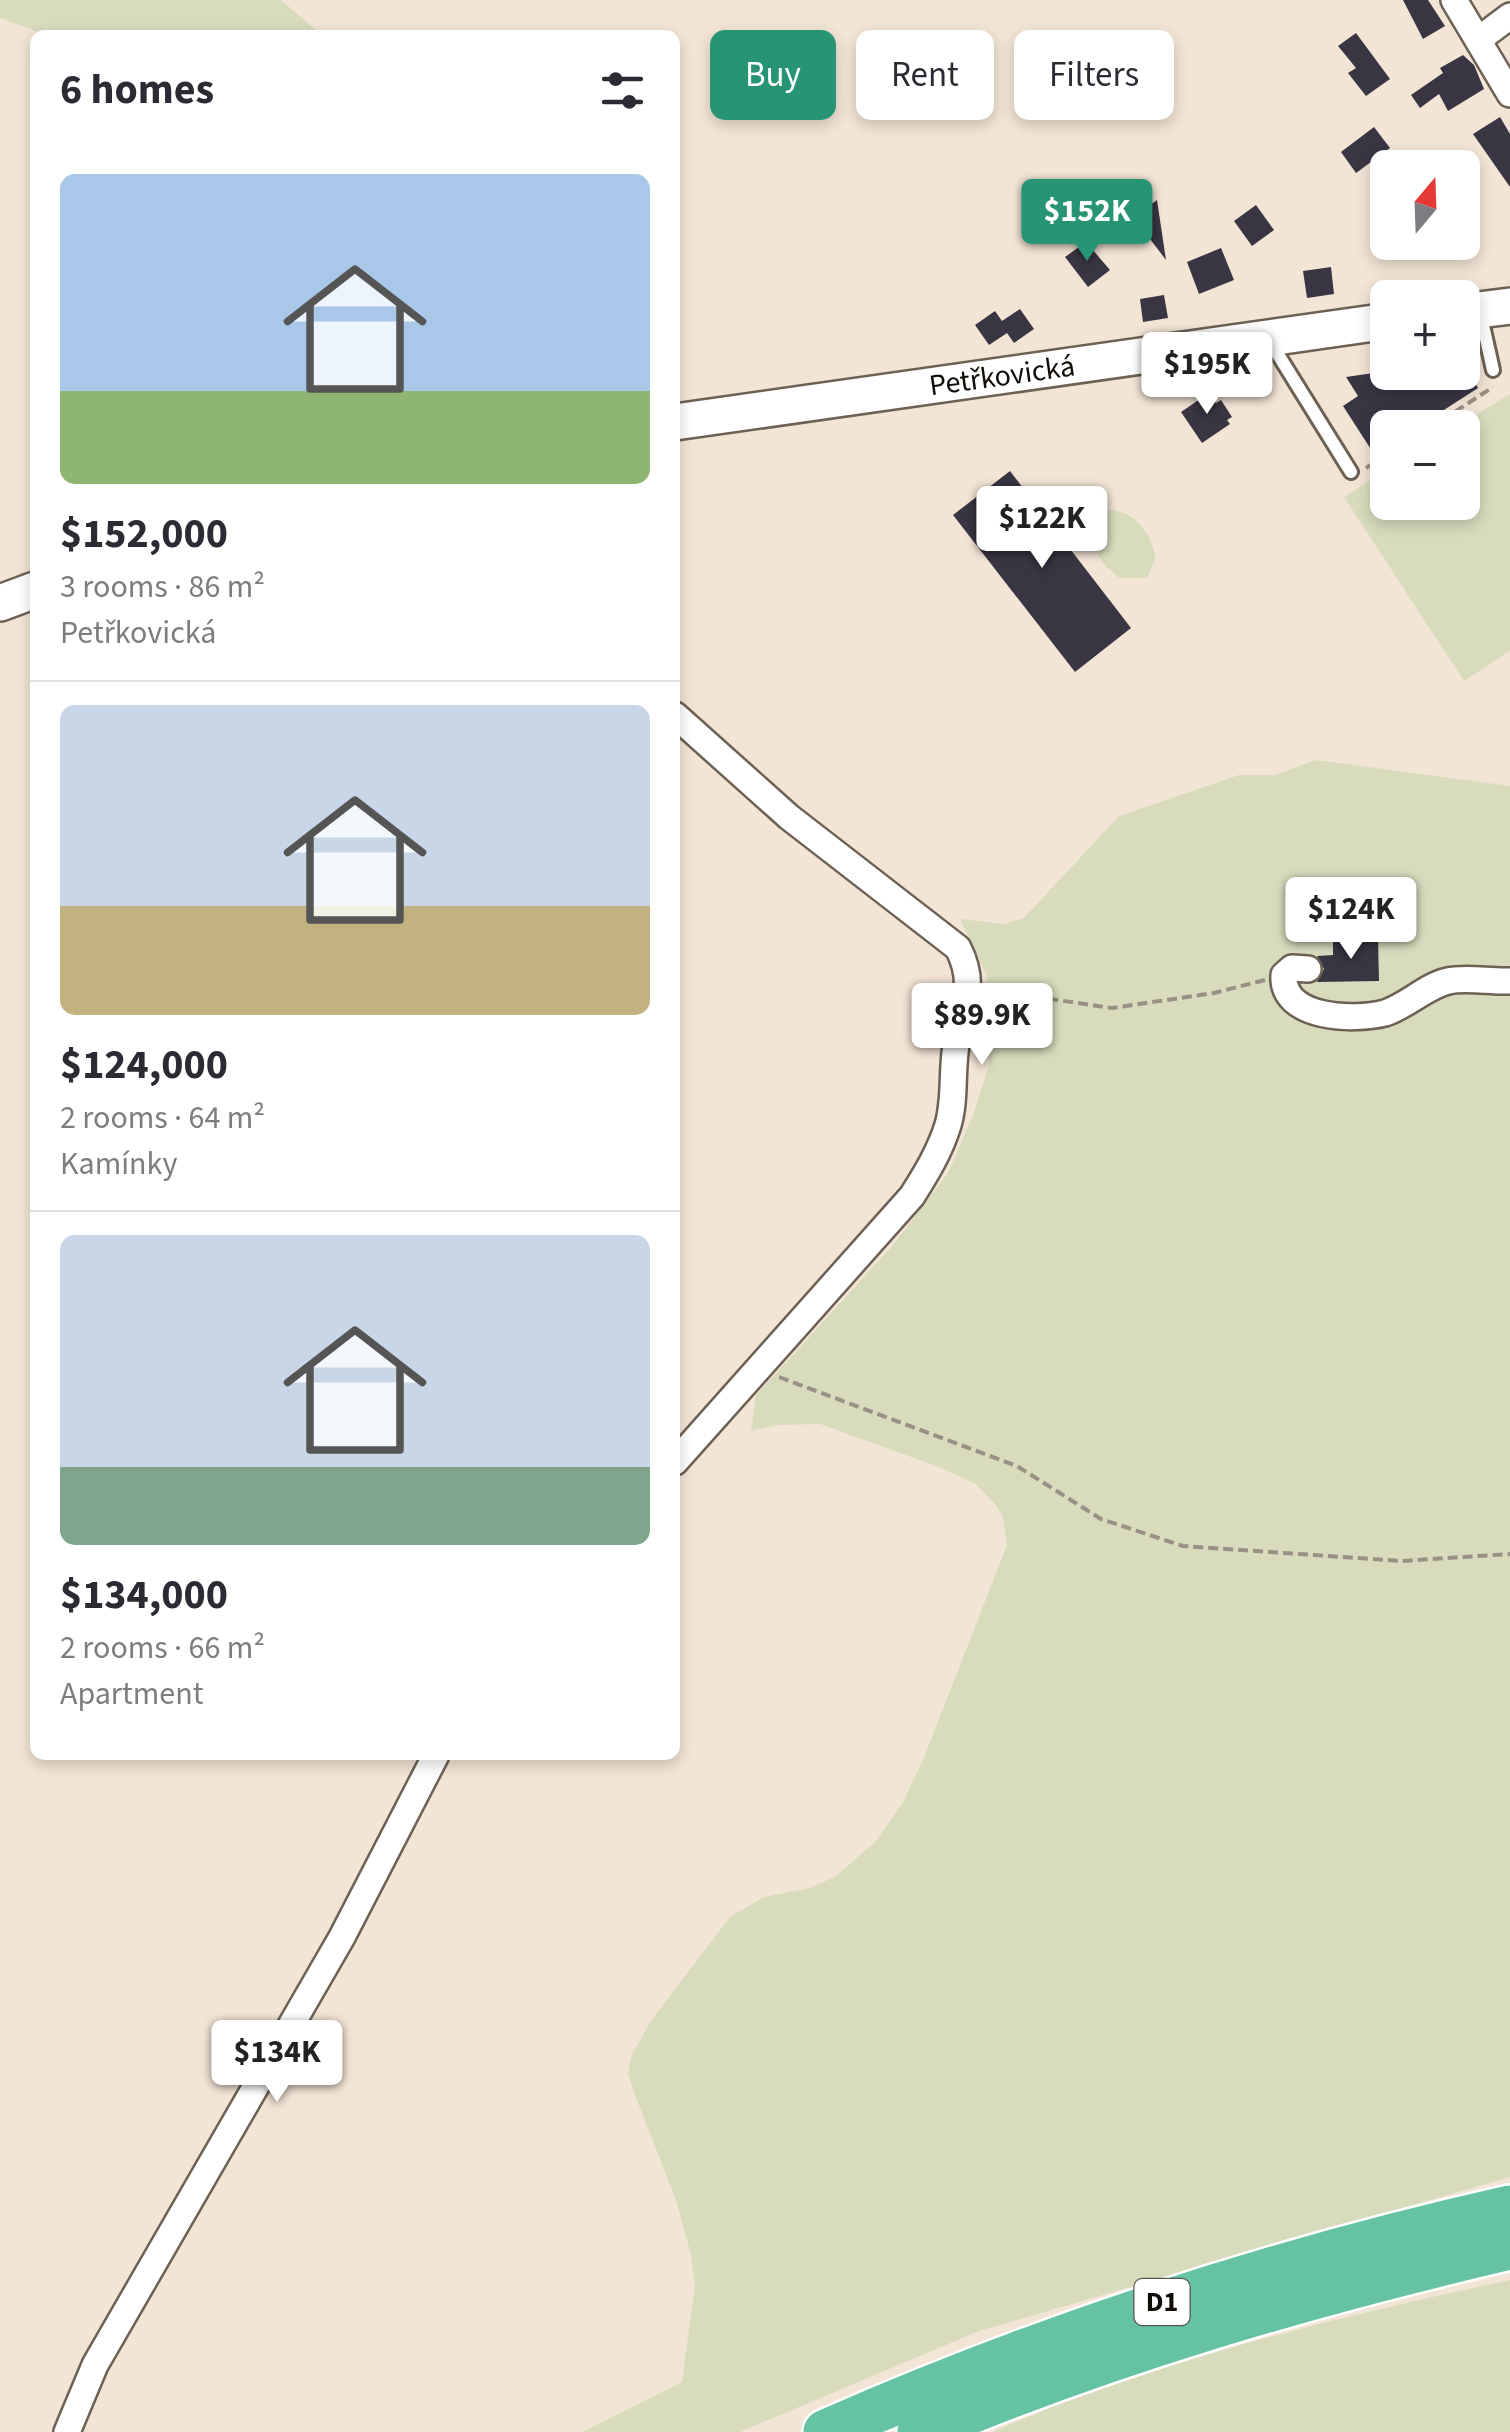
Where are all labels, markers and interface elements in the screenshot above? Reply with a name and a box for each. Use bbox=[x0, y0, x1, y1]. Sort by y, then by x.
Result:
chip: Buy bbox=[710, 30, 836, 120]
chip: Rent bbox=[856, 30, 994, 120]
chip: Filters bbox=[1014, 30, 1174, 120]
text: 6 homes bbox=[60, 60, 214, 120]
icon: filters bbox=[595, 63, 650, 118]
north arrow bbox=[1370, 150, 1480, 260]
map controls bbox=[1370, 150, 1480, 520]
pin: $152K bbox=[1017, 179, 1157, 264]
text: $152K bbox=[1043, 188, 1131, 234]
icon: home bbox=[265, 239, 445, 419]
button: + bbox=[1370, 280, 1480, 390]
pin: $195K bbox=[1137, 332, 1277, 417]
text: $195K bbox=[1163, 341, 1251, 387]
street label: Petřkovická bbox=[926, 345, 1078, 407]
button: − bbox=[1370, 410, 1480, 520]
pin: $122K bbox=[972, 486, 1112, 571]
text: $122K bbox=[998, 495, 1086, 541]
text: $152,000 bbox=[60, 504, 228, 564]
text: 3 rooms · 86 m² bbox=[60, 564, 265, 610]
text: Petřkovická bbox=[60, 610, 216, 656]
icon: home bbox=[265, 770, 445, 950]
pin: $124K bbox=[1281, 877, 1421, 962]
text: $124K bbox=[1307, 886, 1395, 932]
pin: $89.9K bbox=[901, 983, 1063, 1068]
text: $89.9K bbox=[934, 992, 1030, 1038]
text: $124,000 bbox=[60, 1035, 228, 1095]
text: 2 rooms · 64 m² bbox=[60, 1095, 265, 1141]
text: Kamínky bbox=[60, 1141, 177, 1187]
icon: home bbox=[265, 1300, 445, 1480]
text: $134,000 bbox=[60, 1565, 228, 1625]
text: 2 rooms · 66 m² bbox=[60, 1625, 265, 1671]
text: Apartment bbox=[60, 1671, 203, 1717]
pin: $134K bbox=[207, 2020, 347, 2105]
text: $134K bbox=[233, 2029, 321, 2075]
road number: D1 bbox=[1134, 2279, 1190, 2325]

